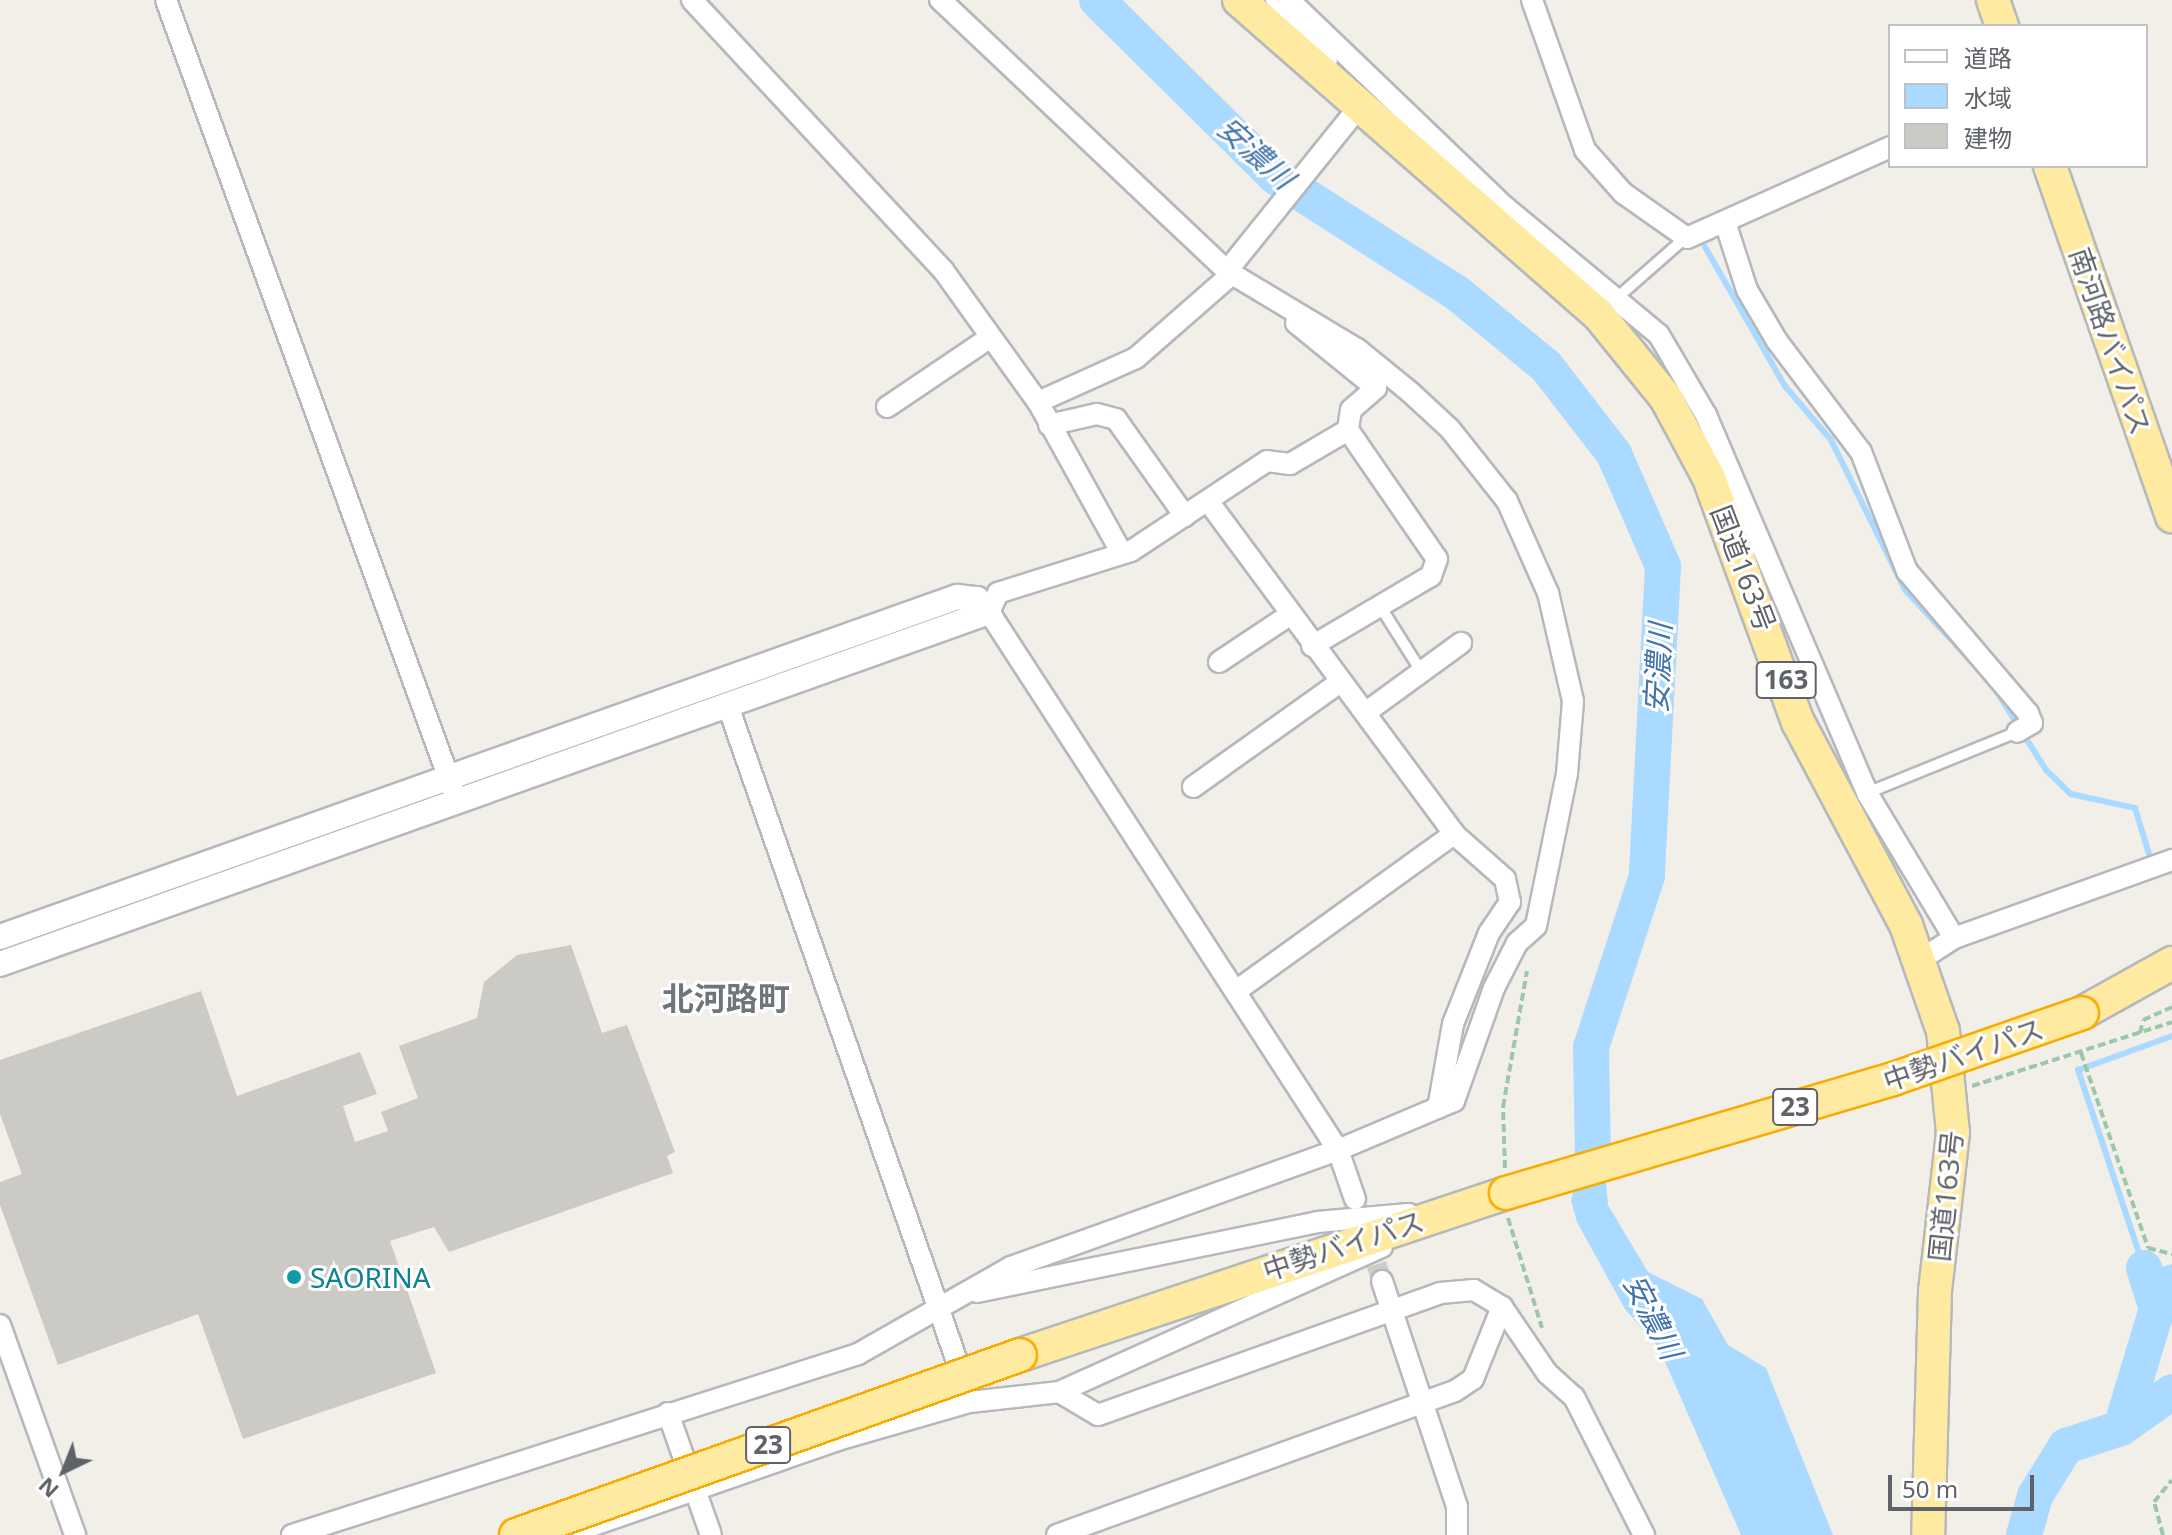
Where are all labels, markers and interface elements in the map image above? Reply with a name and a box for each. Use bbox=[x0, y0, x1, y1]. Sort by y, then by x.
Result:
legend bbox=[1888, 24, 2148, 168]
text: 道路 bbox=[1964, 41, 2012, 74]
text: 水域 bbox=[1964, 81, 2012, 114]
water label: 安濃川 bbox=[1211, 110, 1301, 196]
text: 建物 bbox=[1964, 121, 2012, 154]
street label: 南河路バイパス bbox=[2063, 243, 2159, 439]
street label: 国道163号 bbox=[1705, 500, 1783, 636]
water label: 安濃川 bbox=[1638, 622, 1678, 714]
road number: 163 bbox=[1754, 658, 1818, 702]
district label: 北河路町 bbox=[662, 979, 790, 1017]
street label: 中勢バイパス bbox=[1878, 1011, 2048, 1097]
road number: 23 bbox=[1771, 1085, 1819, 1129]
street label: 国道163号 bbox=[1921, 1129, 1969, 1263]
street label: 中勢バイパス bbox=[1258, 1203, 1428, 1287]
place label: SAORINA bbox=[310, 1260, 431, 1294]
marker: SAORINA bbox=[285, 1268, 303, 1286]
water label: 安濃川 bbox=[1617, 1269, 1689, 1365]
road number: 23 bbox=[744, 1423, 792, 1467]
north arrow bbox=[24, 1431, 104, 1511]
scale bar bbox=[1892, 1459, 2038, 1509]
text: N bbox=[31, 1471, 64, 1506]
text: 50 m bbox=[1902, 1472, 1958, 1505]

